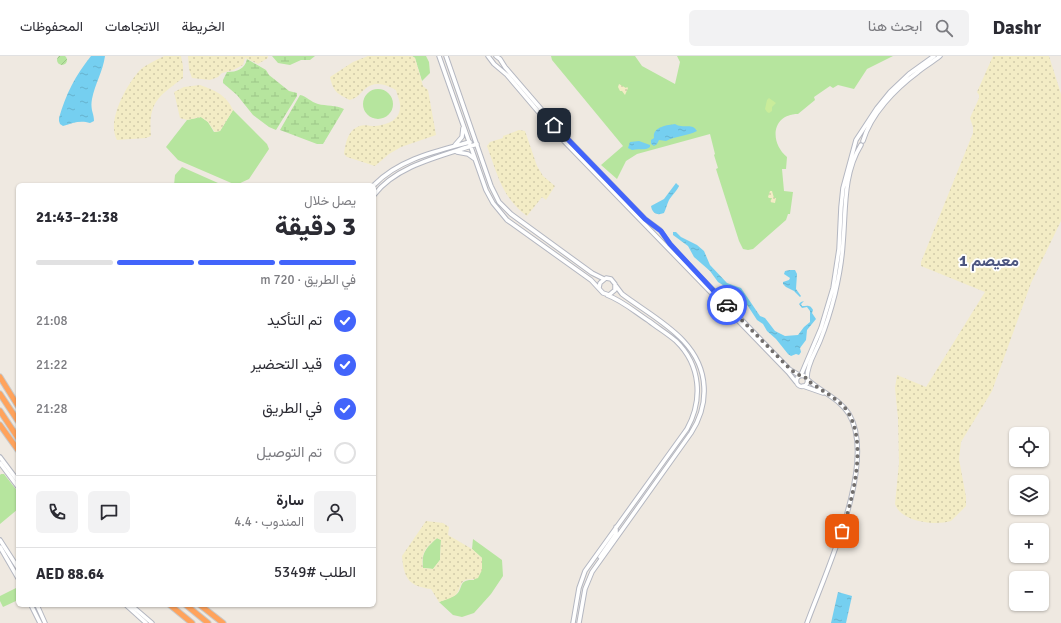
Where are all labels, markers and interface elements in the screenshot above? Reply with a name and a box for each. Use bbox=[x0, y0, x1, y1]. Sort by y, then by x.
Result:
search box bbox=[689, 10, 969, 46]
text: Dashr bbox=[993, 16, 1041, 40]
text: ابحث هنا bbox=[868, 17, 923, 35]
icon: search bbox=[933, 17, 955, 39]
text: المحفوظات bbox=[20, 18, 83, 35]
text: الاتجاهات bbox=[105, 18, 159, 35]
text: الخريطة bbox=[181, 18, 225, 35]
pin bbox=[537, 108, 571, 142]
icon: home bbox=[543, 114, 565, 136]
text: يصل خلال bbox=[304, 193, 356, 209]
text: 21:38–21:43 bbox=[36, 208, 118, 226]
text: 3 دقيقة bbox=[275, 211, 356, 243]
district label: معيصم 1 bbox=[959, 251, 1019, 271]
text: في الطريق · 720 m bbox=[260, 272, 356, 288]
courier bbox=[707, 285, 747, 325]
icon: car bbox=[716, 294, 738, 316]
icon: check bbox=[334, 310, 356, 332]
text: تم التأكيد bbox=[267, 311, 322, 329]
text: 21:08 bbox=[36, 313, 68, 329]
icon: check bbox=[334, 354, 356, 376]
text: قيد التحضير bbox=[250, 355, 322, 373]
text: 21:22 bbox=[36, 357, 68, 373]
icon: check bbox=[334, 398, 356, 420]
text: في الطريق bbox=[262, 399, 322, 417]
text: 21:28 bbox=[36, 401, 68, 417]
map controls bbox=[1009, 427, 1049, 611]
button: locate bbox=[1009, 427, 1049, 467]
text: تم التوصيل bbox=[256, 443, 322, 461]
button: layers bbox=[1009, 475, 1049, 515]
button: phone bbox=[36, 491, 78, 533]
button: chat bbox=[88, 491, 130, 533]
text: سارة bbox=[276, 491, 304, 509]
button: person bbox=[314, 491, 356, 533]
text: المندوب · 4.4 bbox=[234, 514, 304, 530]
pin bbox=[825, 514, 859, 548]
icon: bag bbox=[831, 520, 853, 542]
button: + bbox=[1009, 523, 1049, 563]
text: الطلب #5349 bbox=[274, 563, 356, 581]
text: AED 88.64 bbox=[36, 565, 104, 583]
button: − bbox=[1009, 571, 1049, 611]

